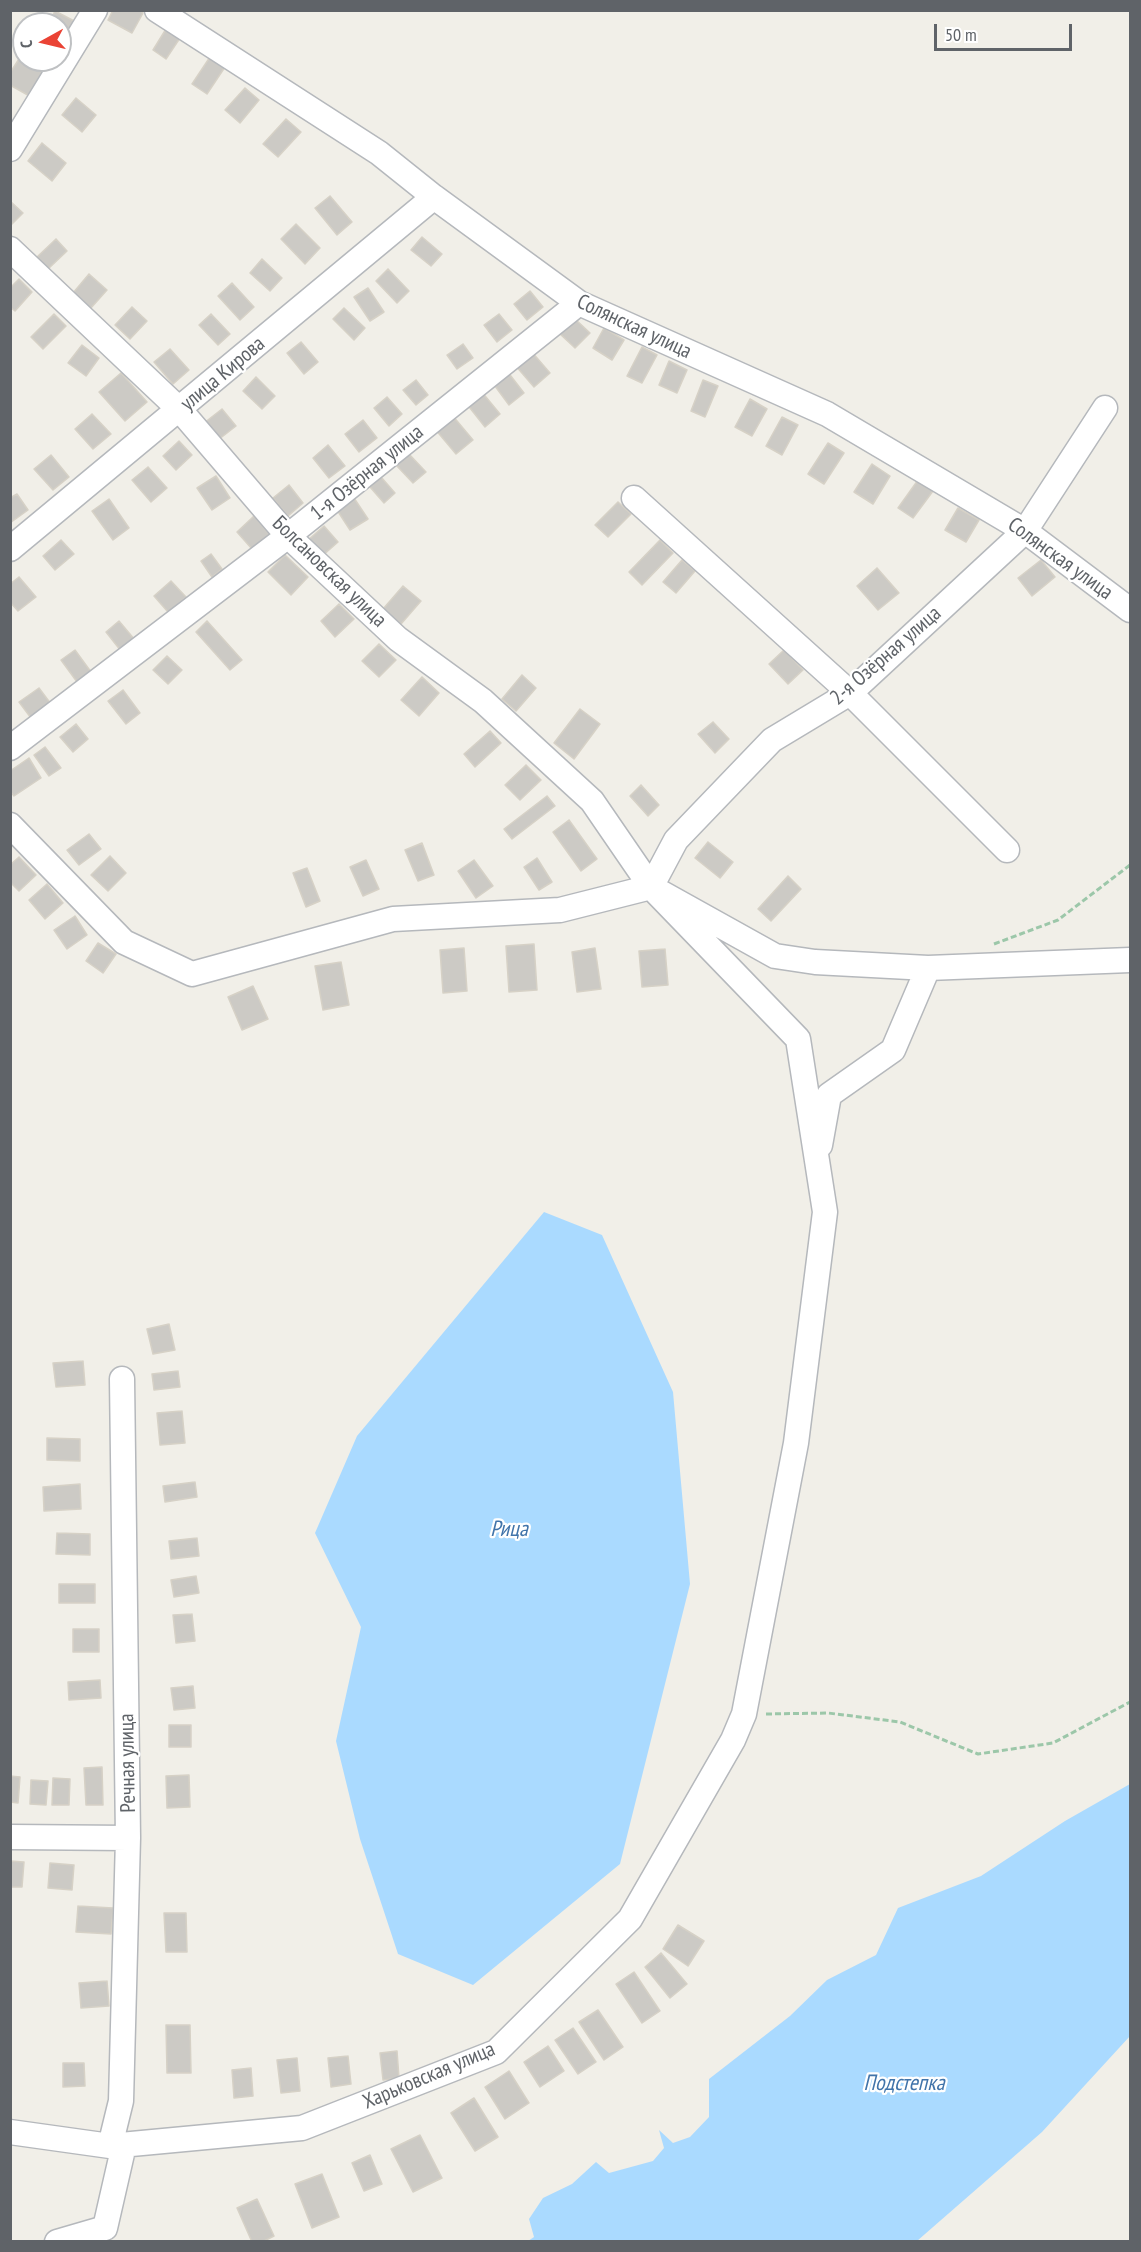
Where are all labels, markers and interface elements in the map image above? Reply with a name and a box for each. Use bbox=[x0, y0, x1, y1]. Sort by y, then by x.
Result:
north arrow bbox=[12, 12, 72, 72]
scale bar bbox=[937, 12, 1075, 50]
text: 50 m bbox=[945, 23, 977, 46]
text: С bbox=[16, 39, 37, 49]
street label: Солянская улица bbox=[573, 289, 695, 365]
street label: улица Кирова bbox=[176, 332, 270, 416]
street label: 1-я Озёрная улица bbox=[305, 420, 429, 526]
street label: Болсановская улица bbox=[267, 511, 391, 633]
street label: Солянская улица bbox=[1003, 512, 1117, 606]
street label: 2-я Озёрная улица bbox=[826, 601, 946, 711]
water label: Рица bbox=[490, 1517, 528, 1543]
street label: Речная улица bbox=[115, 1713, 141, 1813]
street label: Харьковская улица bbox=[359, 2037, 499, 2115]
water label: Подстепка bbox=[864, 2071, 944, 2097]

